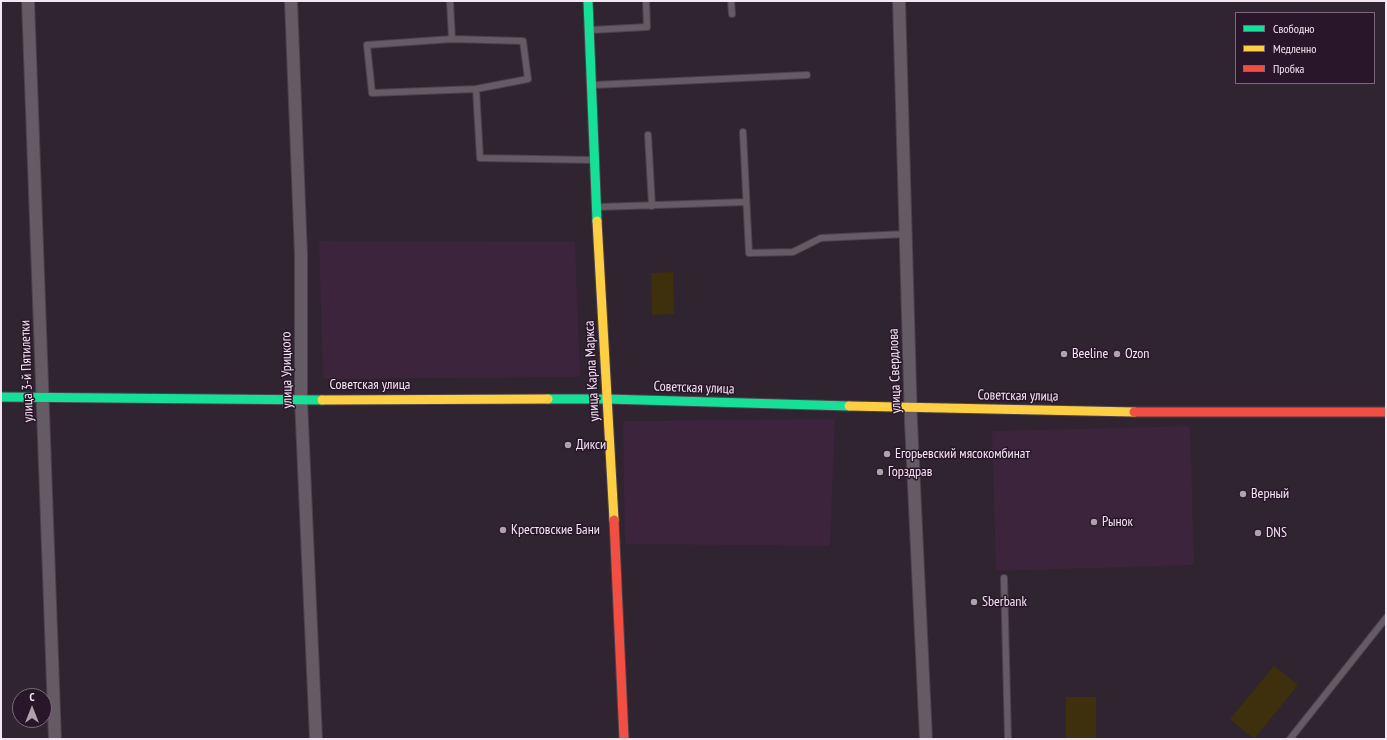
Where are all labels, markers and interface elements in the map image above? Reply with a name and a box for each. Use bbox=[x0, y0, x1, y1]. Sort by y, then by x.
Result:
legend bbox=[1235, 12, 1375, 84]
text: Свободно bbox=[1273, 21, 1315, 36]
text: Медленно bbox=[1273, 41, 1316, 56]
text: Пробка bbox=[1273, 61, 1304, 76]
street label: улица 3-й Пятилетки bbox=[17, 320, 37, 422]
street label: улица Карла Маркса bbox=[581, 320, 603, 422]
street label: улица Свердлова bbox=[885, 328, 905, 414]
street label: улица Урицкого bbox=[278, 331, 296, 409]
place label: Beeline bbox=[1072, 346, 1108, 362]
place label: Ozon bbox=[1125, 346, 1150, 362]
marker: Beeline bbox=[1059, 349, 1069, 359]
marker: Ozon bbox=[1112, 349, 1122, 359]
street label: Советская улица bbox=[330, 377, 410, 393]
street label: Советская улица bbox=[653, 378, 735, 398]
street label: Советская улица bbox=[977, 387, 1059, 405]
place label: Дикси bbox=[576, 437, 606, 453]
marker: Дикси bbox=[563, 440, 573, 450]
place label: Егорьевский мясокомбинат bbox=[895, 446, 1030, 462]
marker: Егорьевский мясокомбинат bbox=[882, 449, 892, 459]
place label: Горздрав bbox=[888, 464, 932, 480]
marker: Горздрав bbox=[875, 467, 885, 477]
place label: Верный bbox=[1251, 486, 1289, 502]
marker: Верный bbox=[1238, 489, 1248, 499]
place label: Рынок bbox=[1102, 514, 1133, 530]
marker: Рынок bbox=[1089, 517, 1099, 527]
place label: Крестовские Бани bbox=[511, 522, 600, 538]
marker: Крестовские Бани bbox=[498, 525, 508, 535]
place label: DNS bbox=[1266, 525, 1287, 541]
marker: DNS bbox=[1253, 528, 1263, 538]
place label: Sberbank bbox=[982, 594, 1027, 610]
marker: Sberbank bbox=[969, 597, 979, 607]
north arrow bbox=[12, 688, 52, 728]
text: С bbox=[29, 690, 35, 704]

